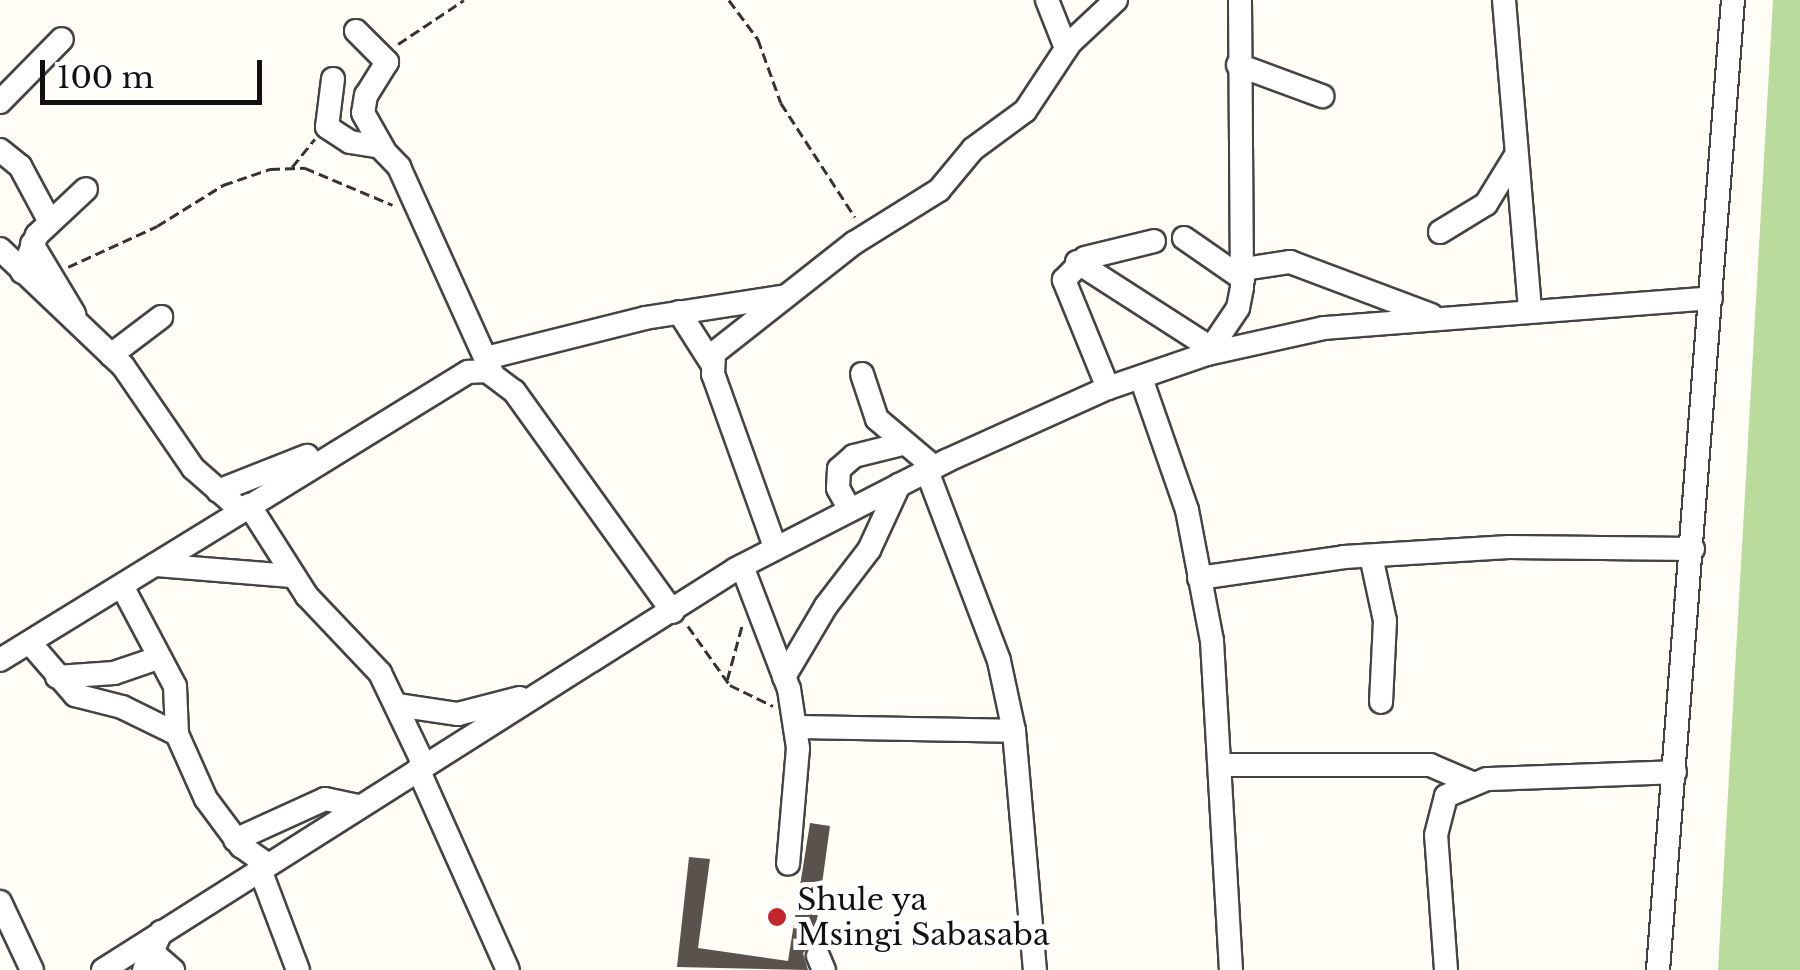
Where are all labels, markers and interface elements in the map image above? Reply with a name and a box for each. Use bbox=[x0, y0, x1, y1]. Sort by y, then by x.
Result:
scale bar bbox=[45, 40, 268, 102]
text: 100 m bbox=[57, 59, 154, 96]
place label: Shule ya Msingi Sabasaba bbox=[797, 882, 1050, 952]
marker: Shule ya Msingi Sabasaba bbox=[766, 906, 788, 928]

